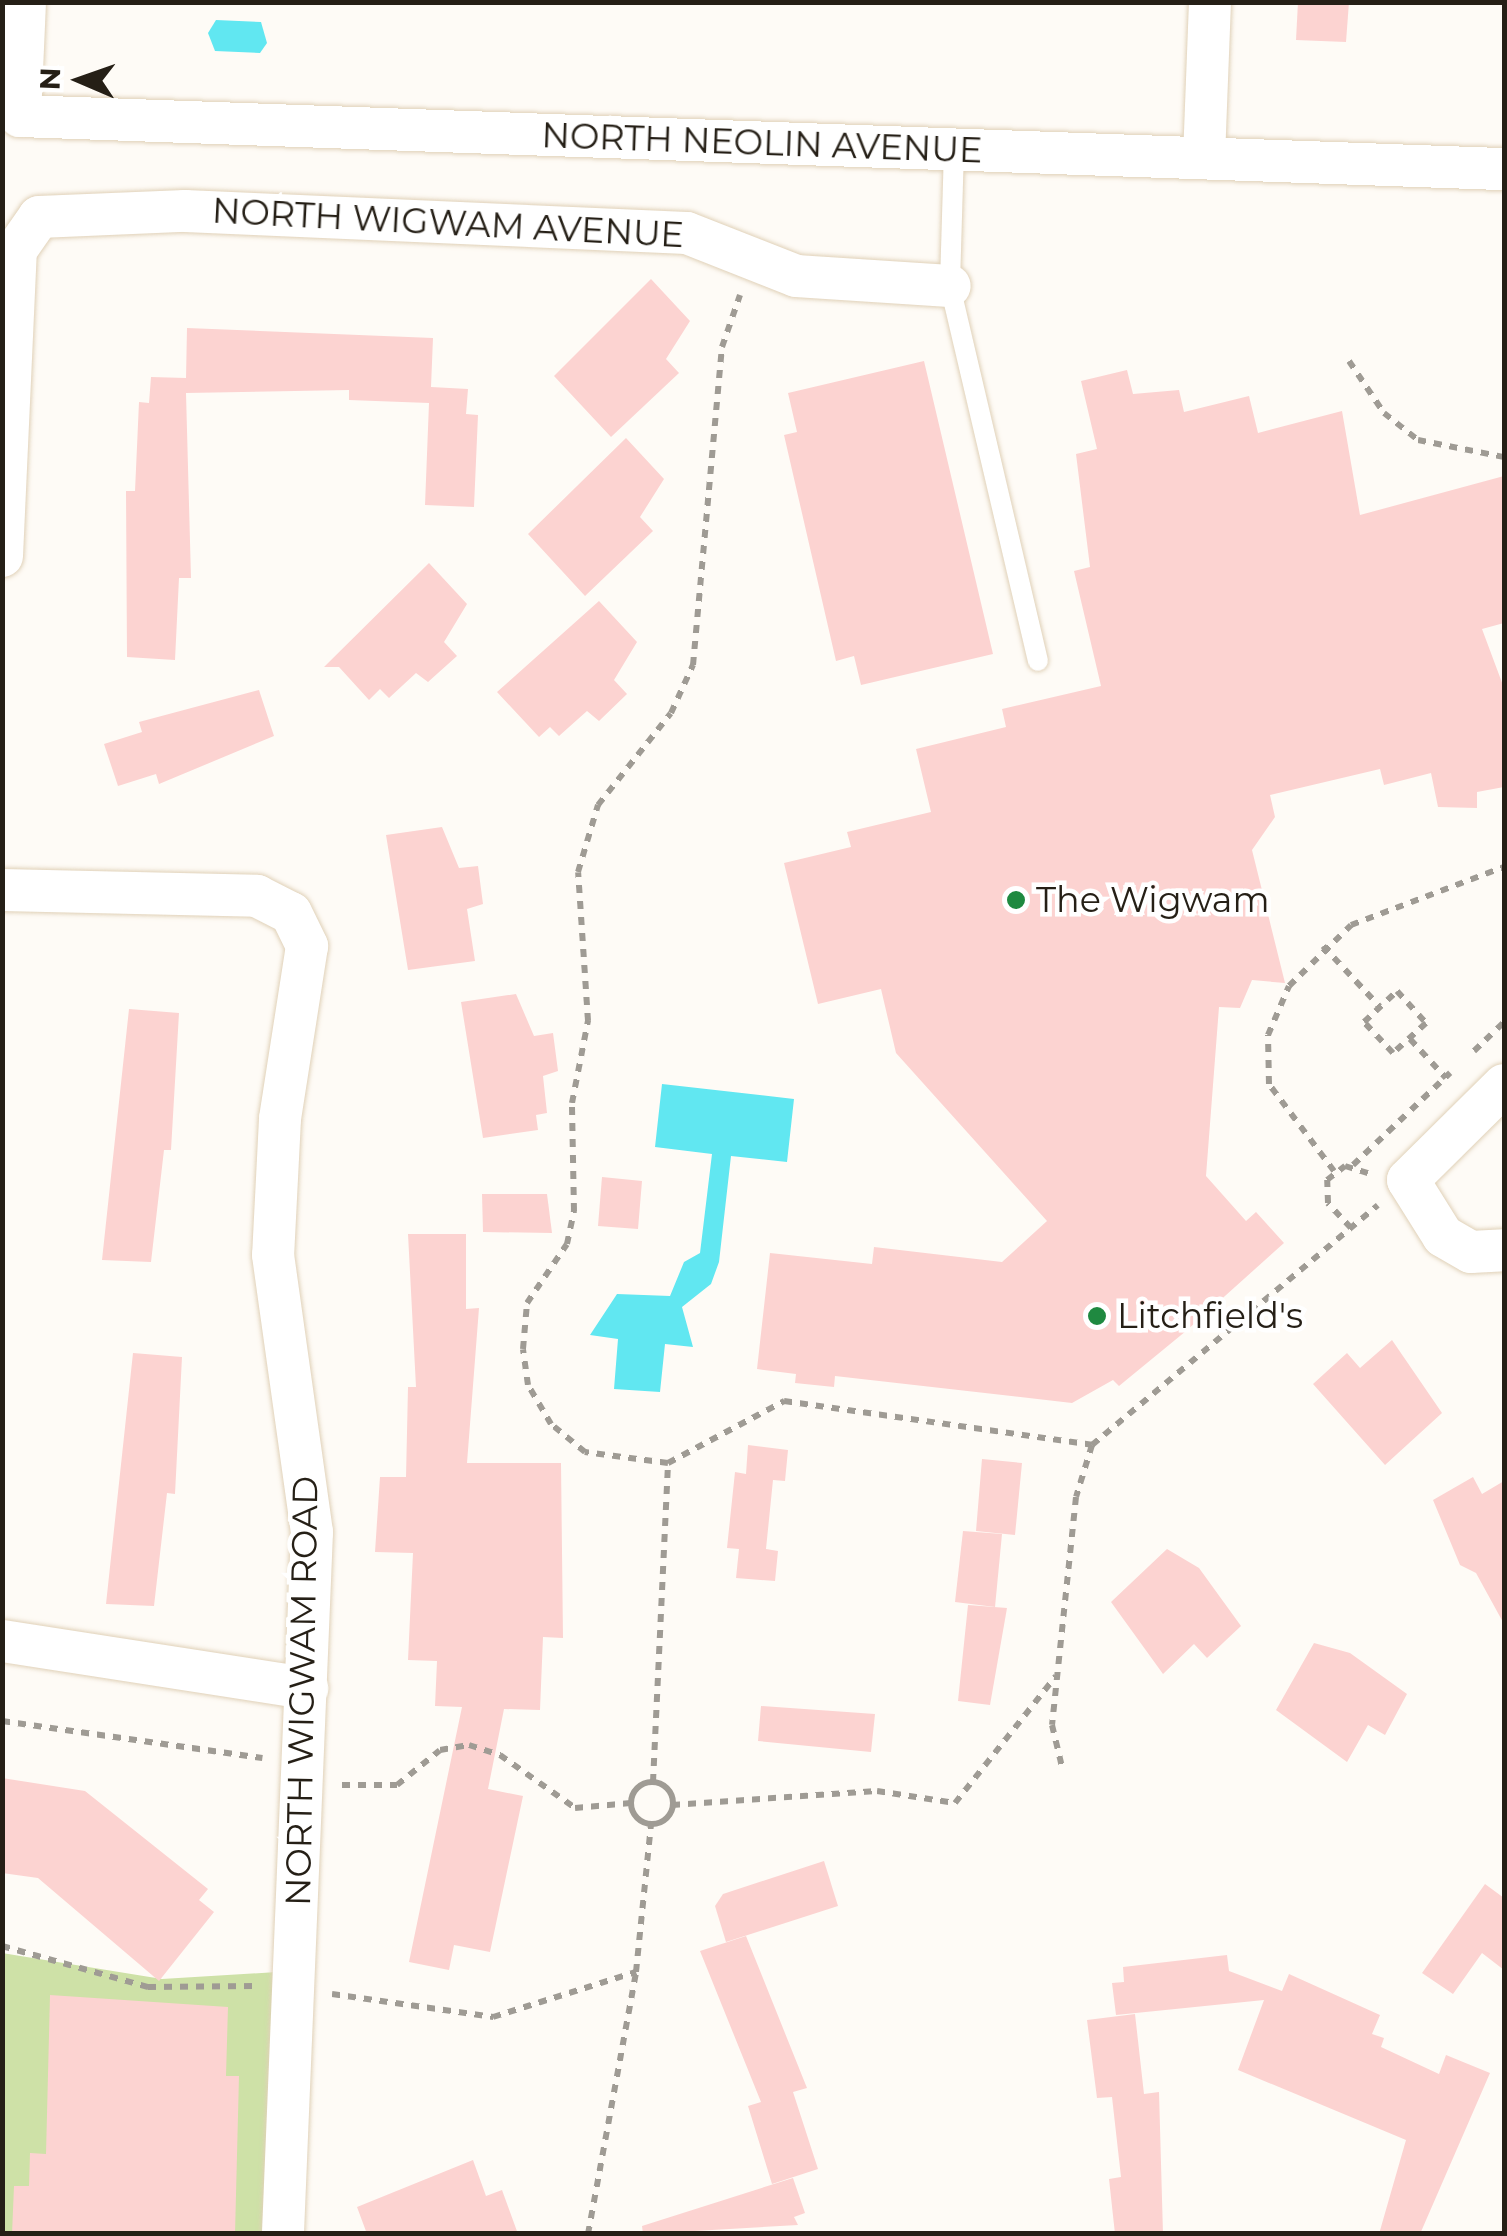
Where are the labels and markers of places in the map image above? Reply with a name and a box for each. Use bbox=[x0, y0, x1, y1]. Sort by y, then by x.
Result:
place label: The Wigwam bbox=[1036, 879, 1270, 921]
marker: The Wigwam bbox=[1005, 889, 1027, 911]
place label: Litchfield's bbox=[1117, 1295, 1303, 1337]
marker: Litchfield's bbox=[1086, 1305, 1108, 1327]

